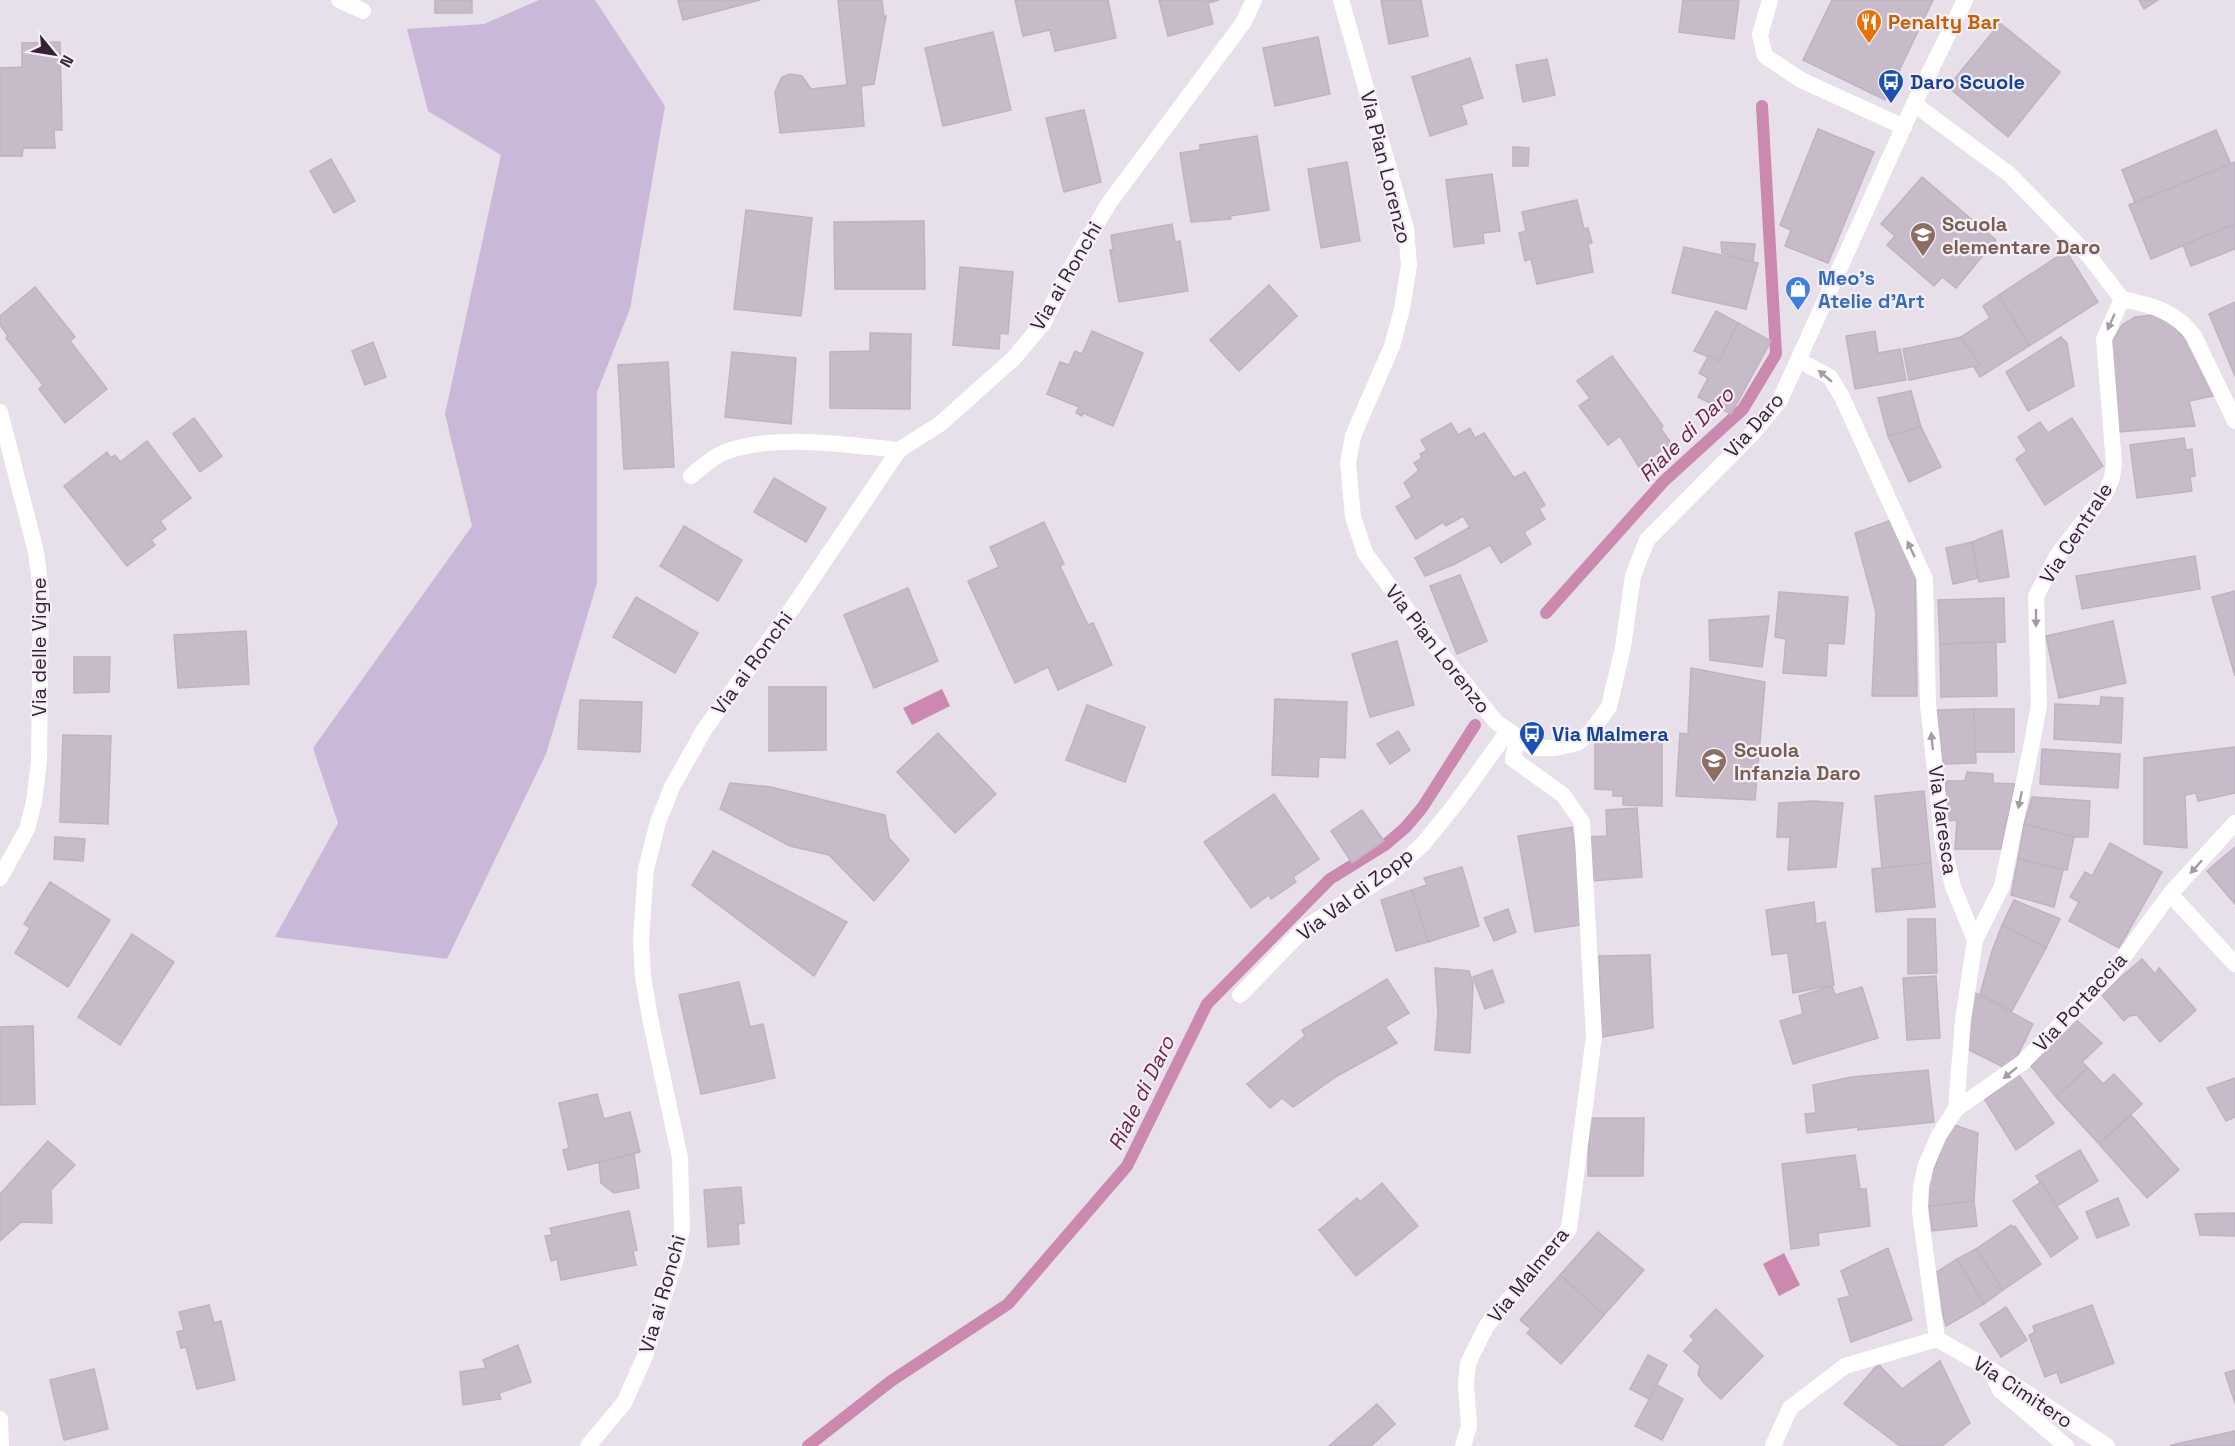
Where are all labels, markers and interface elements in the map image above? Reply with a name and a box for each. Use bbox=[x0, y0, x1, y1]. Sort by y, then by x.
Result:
restaurant icon: Penalty Bar bbox=[1854, 7, 1884, 45]
place label: Penalty Bar bbox=[1888, 9, 2000, 35]
north arrow bbox=[24, 24, 84, 84]
text: N bbox=[55, 51, 78, 71]
bus stop icon: Daro Scuole bbox=[1876, 67, 1906, 105]
place label: Daro Scuole bbox=[1910, 69, 2025, 95]
street label: Via Pian Lorenzo bbox=[1354, 88, 1418, 246]
place label: Scuola elementare Daro bbox=[1942, 211, 2101, 260]
street label: Via ai Ronchi bbox=[1024, 217, 1108, 335]
school or university icon: Scuola elementare Daro bbox=[1908, 220, 1938, 258]
place label: Meo's Atelie d'Art bbox=[1818, 265, 1925, 314]
shop icon: Meo's Atelie d'Art bbox=[1783, 274, 1813, 312]
one-way arrow bbox=[2107, 314, 2116, 331]
one-way arrow bbox=[1817, 369, 1833, 382]
water label: Riale di Daro bbox=[1633, 380, 1740, 487]
street label: Via Daro bbox=[1719, 387, 1789, 463]
street label: Via Centrale bbox=[2034, 478, 2118, 588]
one-way arrow bbox=[1907, 541, 1916, 558]
street label: Via delle Vigne bbox=[26, 577, 52, 717]
street label: Via Pian Lorenzo bbox=[1380, 579, 1496, 719]
street label: Via ai Ronchi bbox=[706, 606, 798, 720]
one-way arrow bbox=[2031, 608, 2041, 627]
bus stop icon: Via Malmera bbox=[1517, 719, 1547, 757]
place label: Via Malmera bbox=[1552, 721, 1669, 747]
one-way arrow bbox=[1927, 731, 1937, 750]
place label: Scuola Infanzia Daro bbox=[1734, 737, 1861, 786]
school or university icon: Scuola Infanzia Daro bbox=[1699, 746, 1729, 784]
street label: Via Varesca bbox=[1922, 764, 1964, 876]
one-way arrow bbox=[2015, 791, 2024, 810]
street label: Via Val di Zopp bbox=[1292, 842, 1418, 946]
one-way arrow bbox=[2189, 859, 2203, 874]
street label: Via Portaccia bbox=[2027, 947, 2133, 1057]
water label: Riale di Daro bbox=[1102, 1030, 1181, 1155]
one-way arrow bbox=[2002, 1067, 2017, 1079]
street label: Via Malmera bbox=[1482, 1222, 1574, 1328]
street label: Via ai Ronchi bbox=[633, 1232, 691, 1356]
street label: Via Cimitero bbox=[1968, 1350, 2078, 1434]

